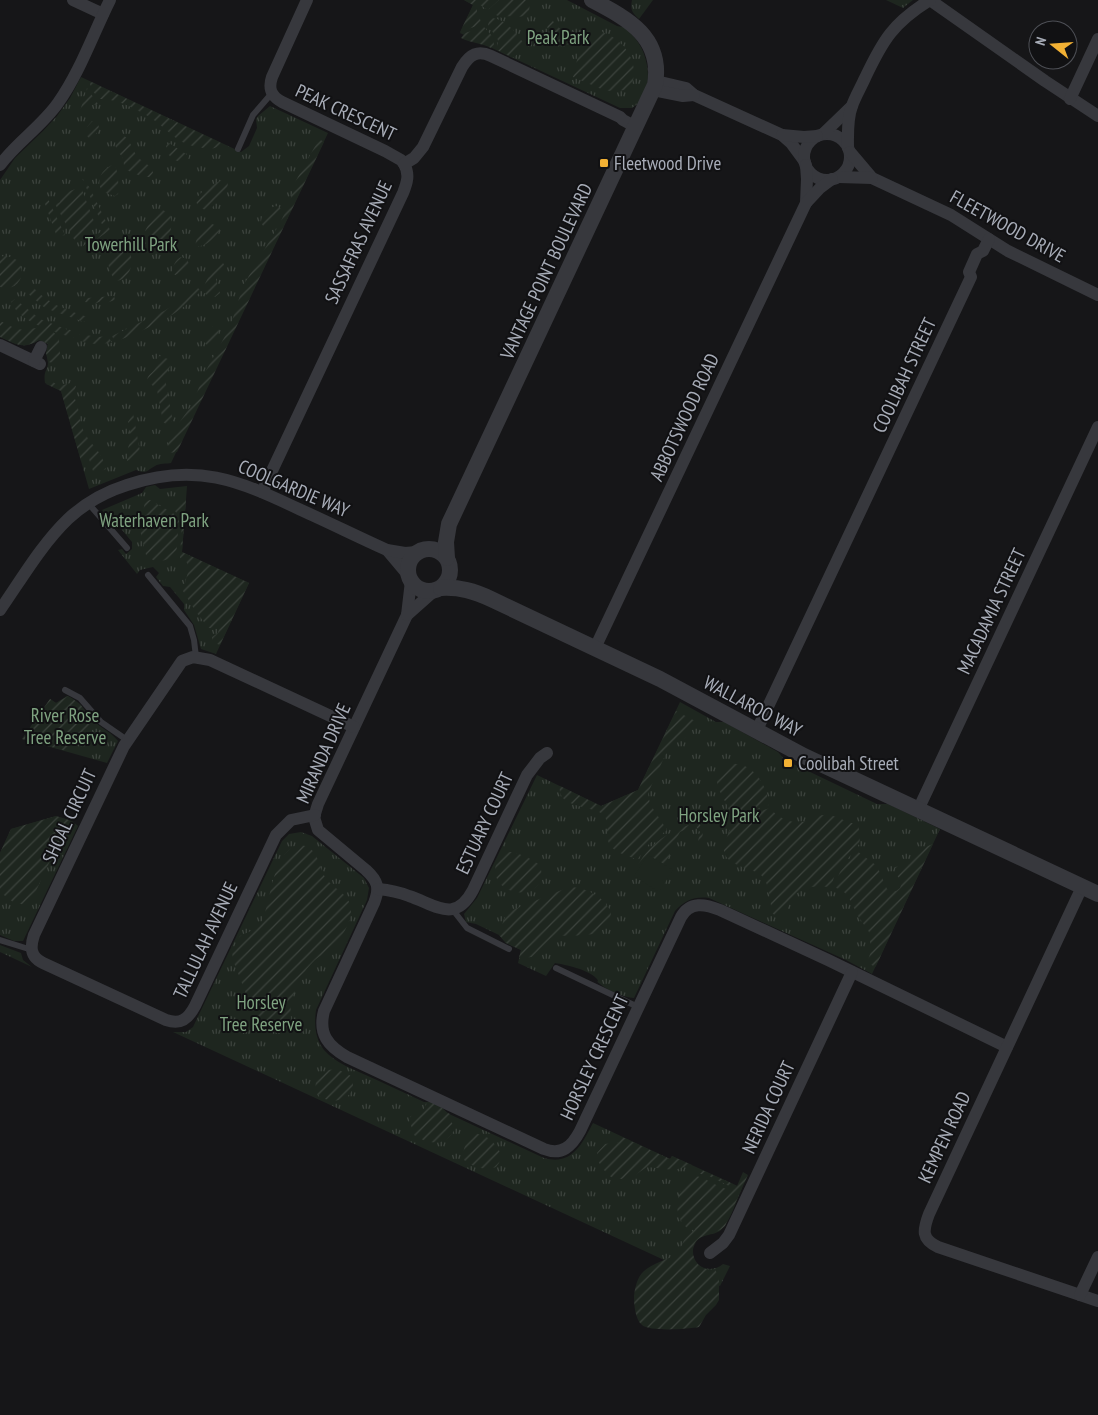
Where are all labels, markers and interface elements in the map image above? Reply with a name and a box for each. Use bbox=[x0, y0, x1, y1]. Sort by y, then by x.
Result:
north arrow bbox=[1028, 20, 1078, 70]
park label: Peak Park bbox=[527, 25, 590, 49]
text: N bbox=[1031, 35, 1050, 47]
street label: PEAK CRESCENT bbox=[292, 78, 401, 146]
place label: Fleetwood Drive bbox=[614, 151, 721, 175]
marker: Fleetwood Drive bbox=[598, 157, 610, 169]
street label: SASSAFRAS AVENUE bbox=[319, 177, 397, 307]
street label: VANTAGE POINT BOULEVARD bbox=[494, 179, 597, 364]
street label: FLEETWOOD DRIVE bbox=[946, 184, 1070, 268]
park label: Towerhill Park bbox=[85, 232, 178, 256]
street label: COOLIBAH STREET bbox=[867, 313, 941, 436]
street label: ABBOTSWOOD ROAD bbox=[644, 349, 724, 485]
street label: COOLGARDIE WAY bbox=[235, 454, 354, 522]
park label: Waterhaven Park bbox=[99, 508, 209, 532]
street label: MACADAMIA STREET bbox=[951, 544, 1031, 678]
street label: WALLAROO WAY bbox=[700, 670, 807, 742]
street label: MIRANDA DRIVE bbox=[290, 699, 356, 807]
park label: River Rose Tree Reserve bbox=[24, 703, 106, 749]
place label: Coolibah Street bbox=[798, 751, 899, 775]
marker: Coolibah Street bbox=[782, 757, 794, 769]
street label: SHOAL CIRCUIT bbox=[37, 764, 102, 867]
street label: ESTUARY COURT bbox=[450, 768, 518, 878]
park label: Horsley Park bbox=[679, 803, 760, 827]
street label: TALLULAH AVENUE bbox=[167, 878, 243, 1002]
park label: Horsley Tree Reserve bbox=[220, 990, 302, 1036]
street label: HORSLEY CRESCENT bbox=[554, 990, 634, 1124]
street label: NERIDA COURT bbox=[736, 1057, 800, 1157]
street label: KEMPEN ROAD bbox=[912, 1087, 976, 1187]

